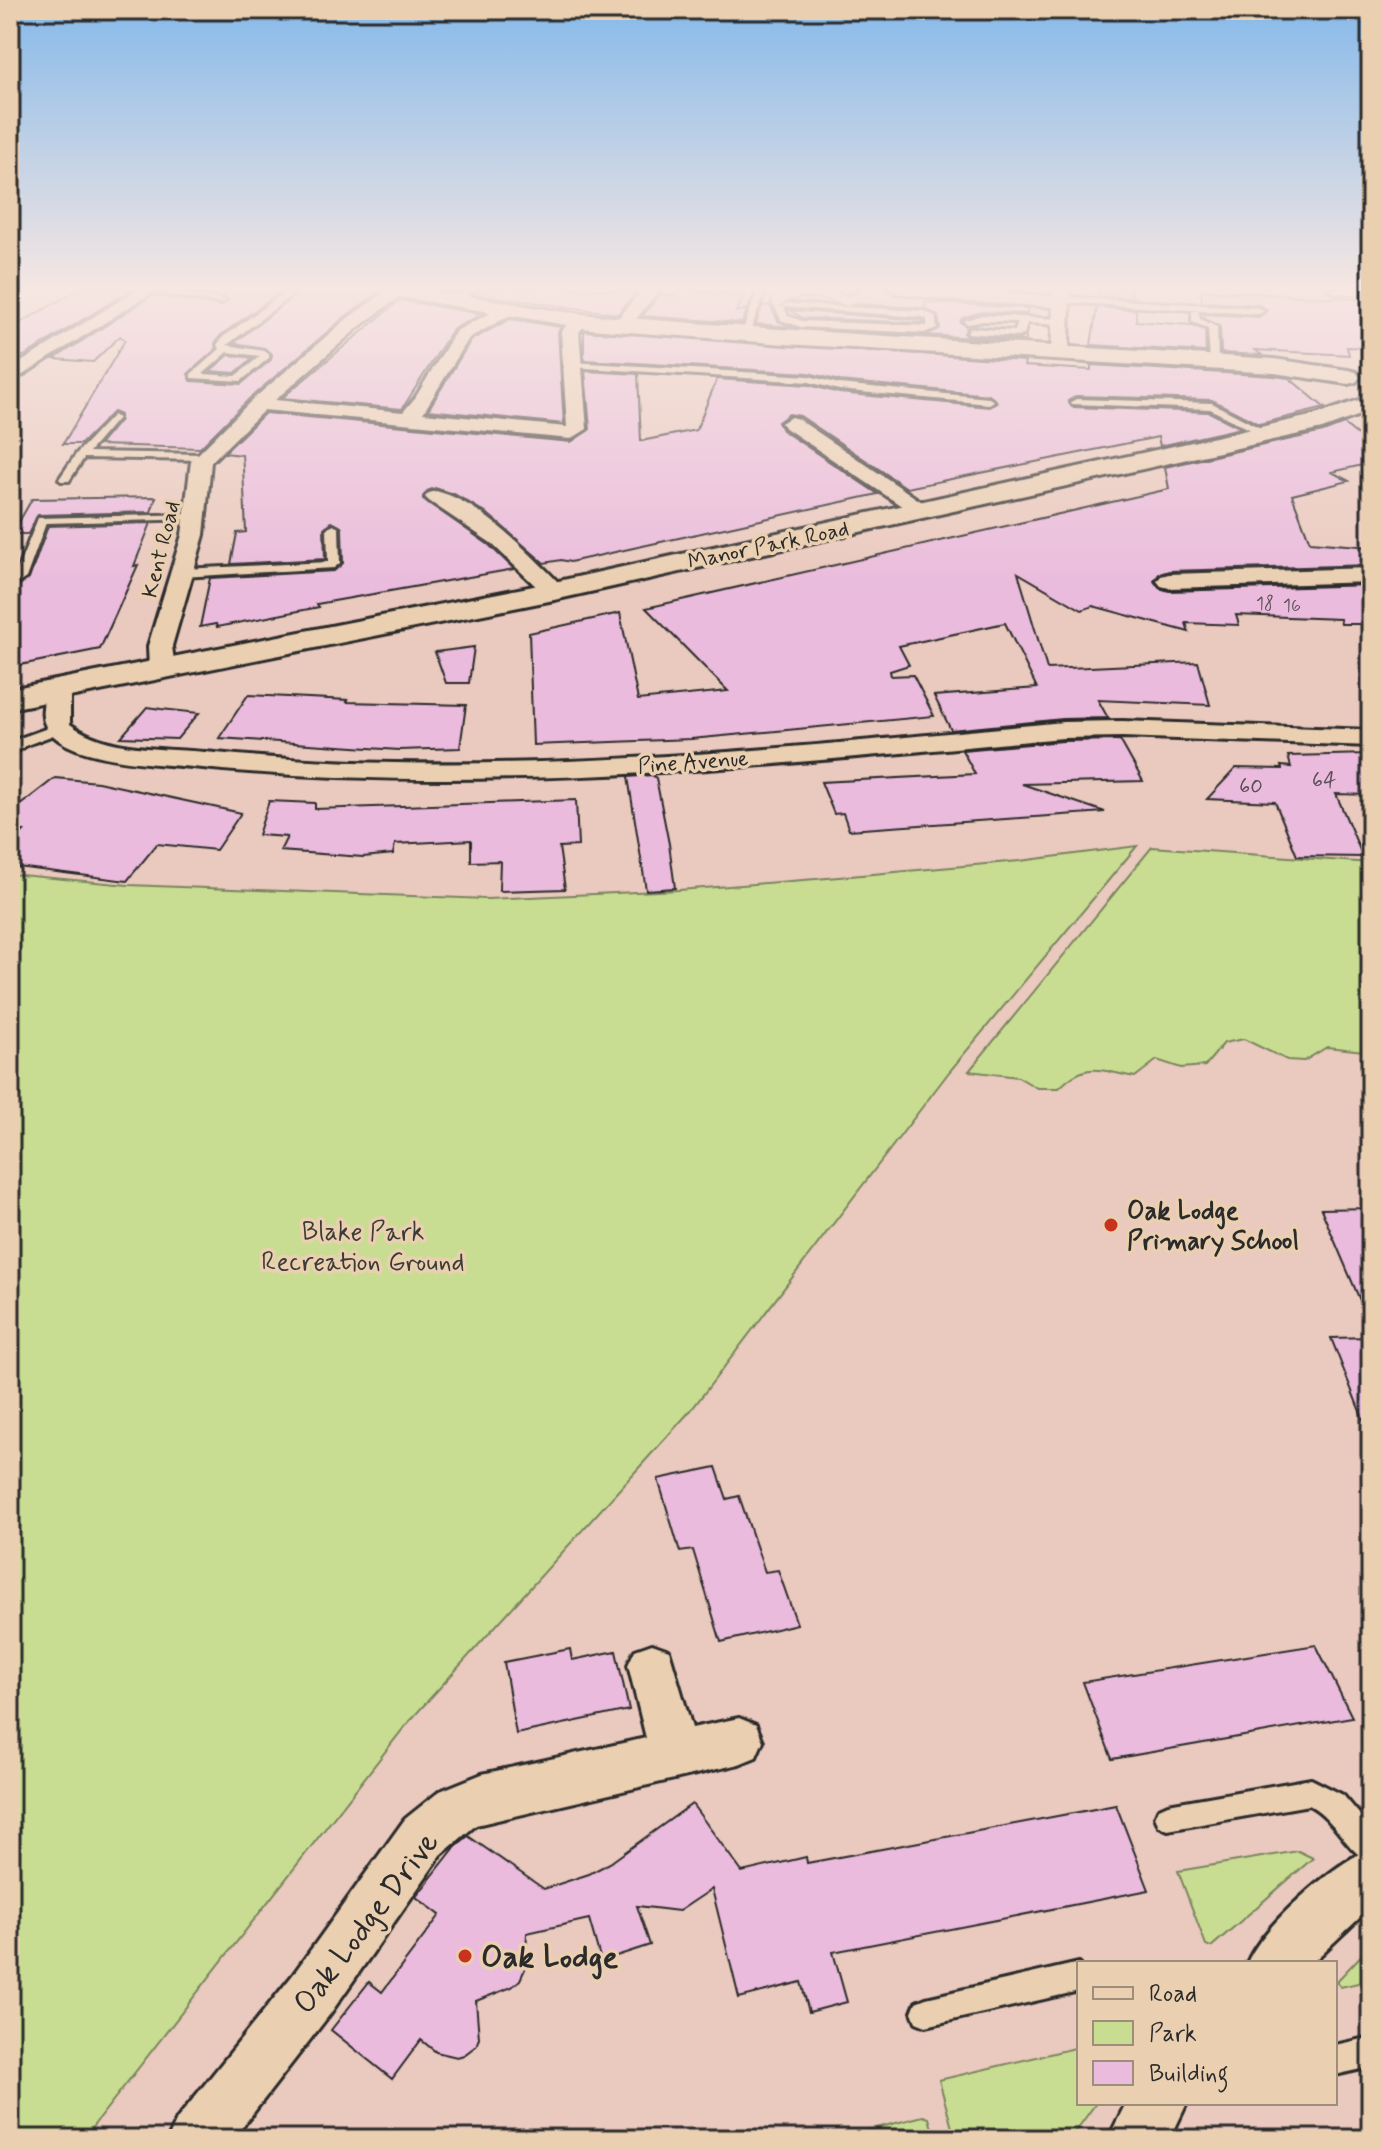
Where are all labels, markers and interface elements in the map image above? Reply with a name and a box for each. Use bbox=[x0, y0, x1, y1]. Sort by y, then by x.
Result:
street label: Kent Road bbox=[136, 498, 187, 601]
street label: Manor Park Road bbox=[685, 515, 851, 577]
house number: 18 bbox=[1256, 592, 1274, 616]
house number: 16 bbox=[1283, 594, 1301, 618]
street label: Pine Avenue bbox=[637, 745, 749, 781]
house number: 64 bbox=[1312, 767, 1336, 795]
house number: 60 bbox=[1239, 773, 1263, 801]
place label: Oak Lodge Primary School bbox=[1127, 1195, 1299, 1259]
park label: Blake Park Recreation Ground bbox=[261, 1216, 465, 1280]
marker: Oak Lodge Primary School bbox=[1102, 1216, 1120, 1234]
street label: Oak Lodge Drive bbox=[284, 1823, 449, 2023]
place label: Oak Lodge bbox=[481, 1937, 619, 1980]
marker: Oak Lodge bbox=[456, 1947, 474, 1965]
legend bbox=[1077, 1961, 1337, 2105]
text: Road bbox=[1149, 1979, 1197, 2010]
text: Park bbox=[1149, 2019, 1197, 2050]
text: Building bbox=[1149, 2059, 1229, 2093]

